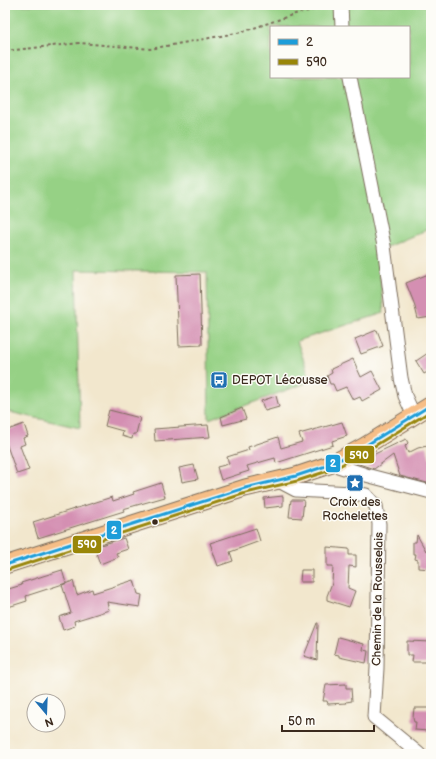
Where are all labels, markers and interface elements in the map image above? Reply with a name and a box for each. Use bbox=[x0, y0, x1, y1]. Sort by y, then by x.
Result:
legend bbox=[270, 26, 410, 78]
text: 2 bbox=[306, 35, 313, 50]
text: 590 bbox=[306, 55, 327, 70]
bus stop icon: DEPOT Lécousse bbox=[209, 370, 229, 390]
place label: DEPOT Lécousse bbox=[232, 373, 328, 388]
line badge: 590 bbox=[344, 445, 375, 464]
text: 590 bbox=[349, 449, 369, 462]
line badge: 2 bbox=[325, 454, 341, 473]
text: 2 bbox=[330, 457, 337, 470]
place icon: Croix des Rochelettes bbox=[345, 473, 365, 493]
place label: Croix des Rochelettes bbox=[322, 495, 388, 524]
unlabelled marker bbox=[150, 517, 160, 527]
line badge: 2 bbox=[106, 520, 122, 540]
text: 2 bbox=[111, 524, 118, 537]
street label: Chemin de la Rousselais bbox=[369, 532, 387, 666]
line badge: 590 bbox=[72, 535, 102, 554]
text: 590 bbox=[77, 538, 97, 551]
north arrow bbox=[26, 693, 66, 733]
scale bar bbox=[282, 707, 374, 733]
text: N bbox=[43, 714, 55, 729]
text: 50 m bbox=[288, 714, 315, 729]

